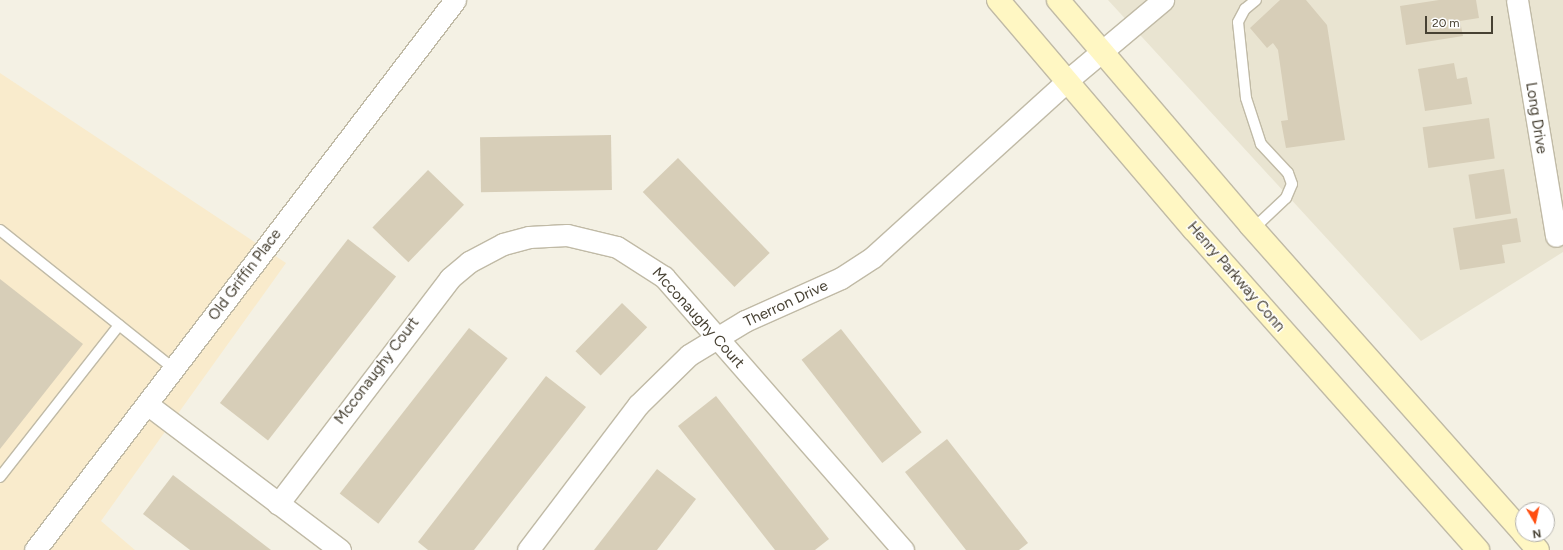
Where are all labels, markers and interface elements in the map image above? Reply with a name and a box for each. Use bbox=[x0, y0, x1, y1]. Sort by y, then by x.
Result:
scale bar bbox=[1427, 8, 1495, 34]
text: 20 m bbox=[1432, 16, 1460, 30]
street label: Long Drive bbox=[1521, 81, 1551, 155]
street label: Henry Parkway Conn bbox=[1183, 218, 1289, 336]
street label: Old Griffin Place bbox=[205, 226, 285, 324]
street label: Mcconaughy Court bbox=[648, 264, 748, 372]
street label: Therron Drive bbox=[741, 277, 831, 331]
street label: Mcconaughy Court bbox=[331, 314, 423, 428]
north arrow bbox=[1515, 502, 1555, 542]
text: N bbox=[1532, 526, 1542, 540]

